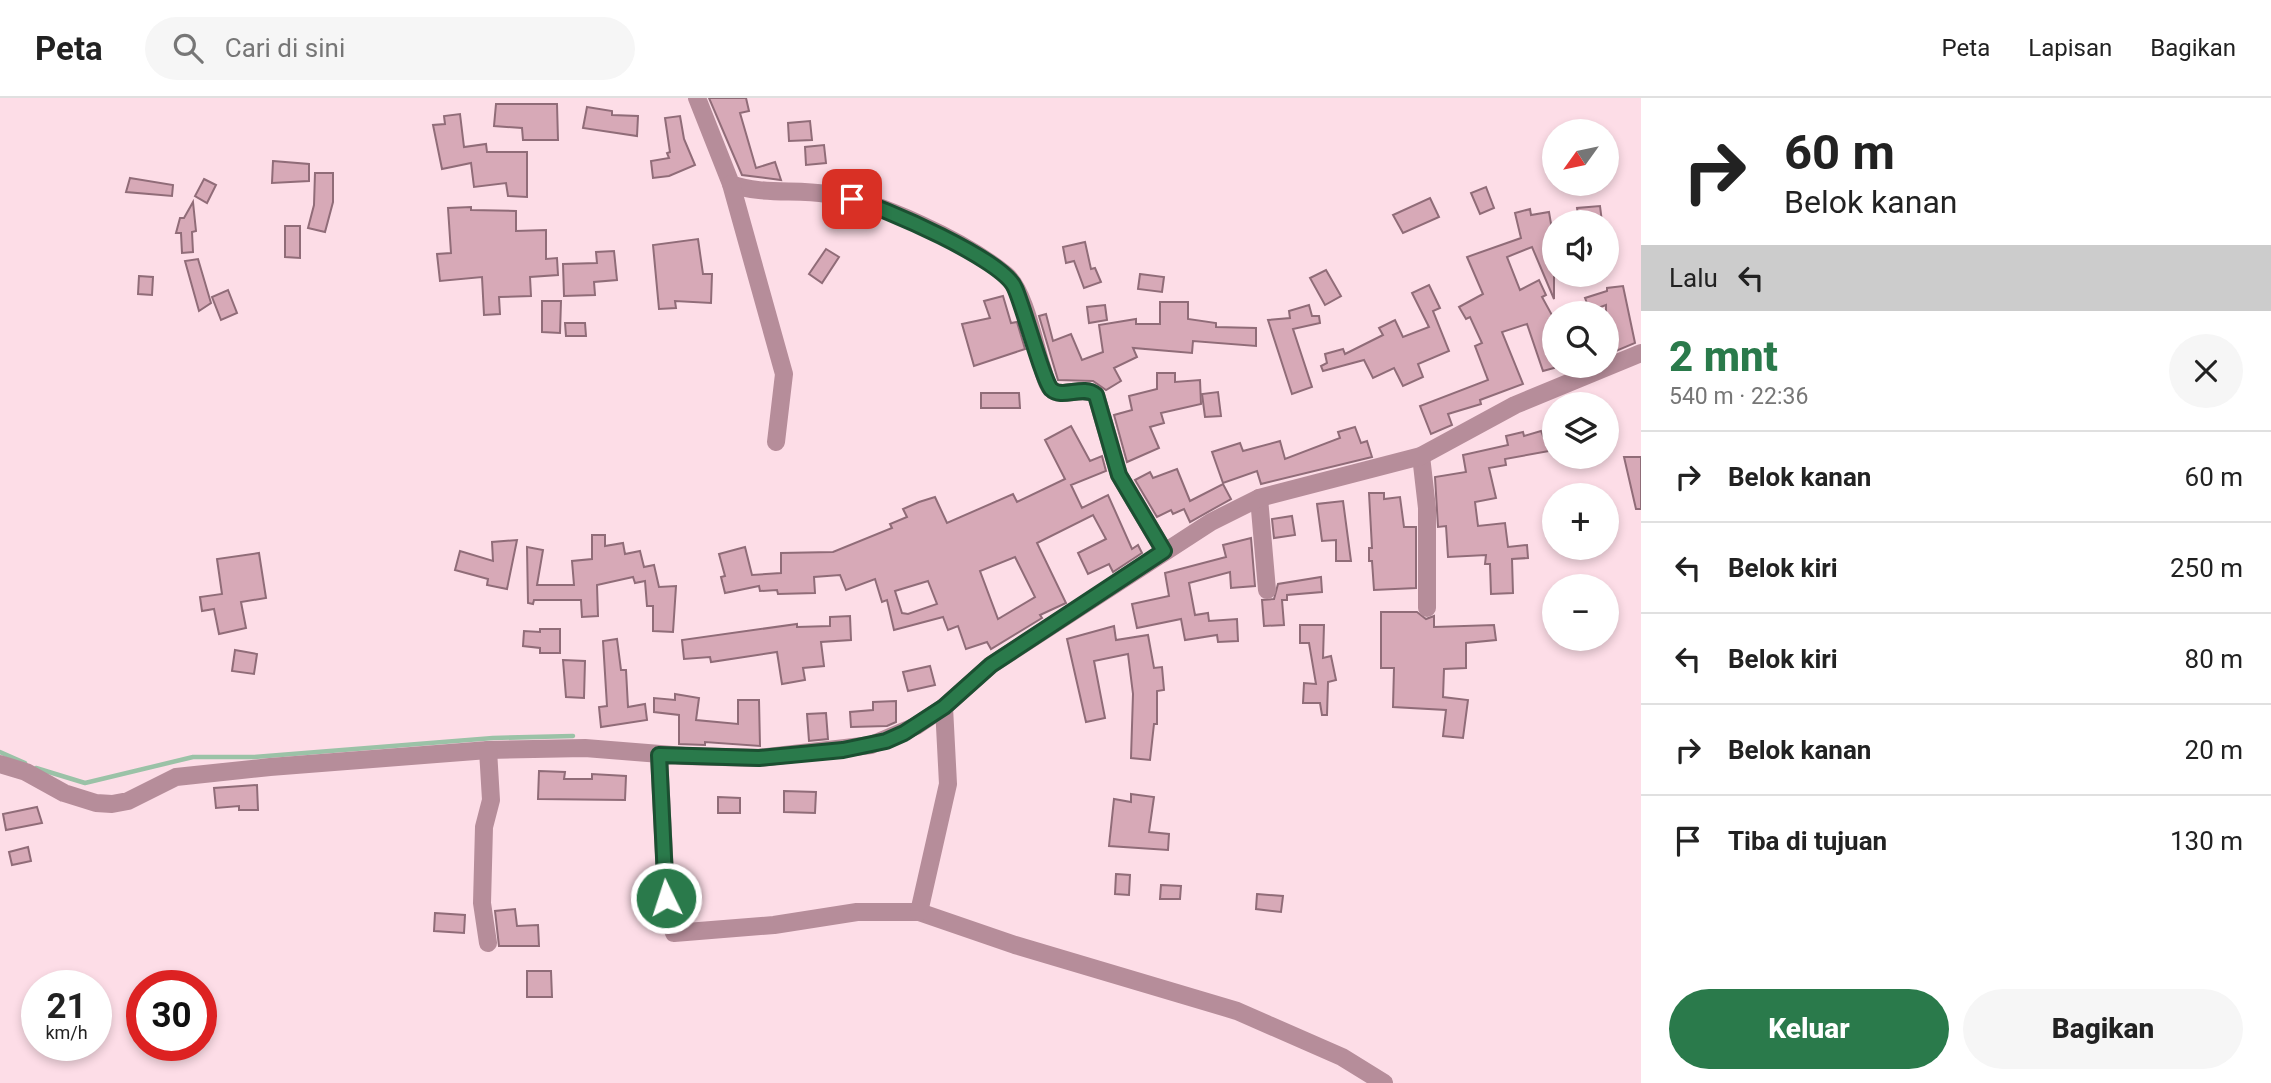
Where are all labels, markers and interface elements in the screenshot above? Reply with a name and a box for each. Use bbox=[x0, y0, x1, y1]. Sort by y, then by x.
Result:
search box bbox=[145, 17, 635, 80]
text: Peta bbox=[35, 29, 103, 68]
icon: search bbox=[169, 29, 207, 67]
text: Cari di sini bbox=[225, 33, 345, 63]
text: Peta bbox=[1942, 34, 1990, 62]
text: Lapisan bbox=[2028, 34, 2112, 62]
text: Bagikan bbox=[2150, 34, 2236, 62]
north arrow bbox=[1542, 119, 1619, 196]
map controls bbox=[1542, 119, 1619, 651]
text: 60 m bbox=[1784, 124, 1895, 181]
icon: right bbox=[1669, 126, 1760, 217]
pin bbox=[822, 169, 882, 229]
icon: arrive bbox=[833, 180, 871, 218]
text: Belok kanan bbox=[1784, 183, 1957, 221]
button: sound bbox=[1542, 210, 1619, 287]
icon: left bbox=[1732, 259, 1770, 297]
text: Lalu bbox=[1669, 263, 1718, 293]
button: search bbox=[1542, 301, 1619, 378]
text: 2 mnt bbox=[1669, 332, 1778, 381]
button: close bbox=[2169, 334, 2243, 408]
text: 540 m · 22:36 bbox=[1669, 383, 1808, 410]
button: layers bbox=[1542, 392, 1619, 469]
icon: right bbox=[1669, 458, 1707, 496]
text: Belok kanan bbox=[1728, 462, 1871, 492]
text: 60 m bbox=[2185, 462, 2243, 492]
button: + bbox=[1542, 483, 1619, 560]
icon: left bbox=[1669, 549, 1707, 587]
text: Belok kiri bbox=[1728, 553, 1838, 583]
text: 250 m bbox=[2170, 553, 2243, 583]
button: − bbox=[1542, 574, 1619, 651]
icon: left bbox=[1669, 640, 1707, 678]
text: Belok kiri bbox=[1728, 644, 1838, 674]
text: 80 m bbox=[2185, 644, 2243, 674]
icon: right bbox=[1669, 731, 1707, 769]
text: Belok kanan bbox=[1728, 735, 1871, 765]
text: 20 m bbox=[2185, 735, 2243, 765]
icon: arrive bbox=[1669, 822, 1707, 860]
text: Tiba di tujuan bbox=[1728, 826, 1887, 856]
text: 130 m bbox=[2170, 826, 2243, 856]
position arrow bbox=[629, 861, 703, 935]
speed limit sign: 30 bbox=[126, 970, 217, 1061]
text: 21 bbox=[46, 986, 87, 1027]
button: Keluar bbox=[1669, 989, 1949, 1069]
button: Bagikan bbox=[1963, 989, 2243, 1069]
text: km/h bbox=[45, 1022, 88, 1043]

